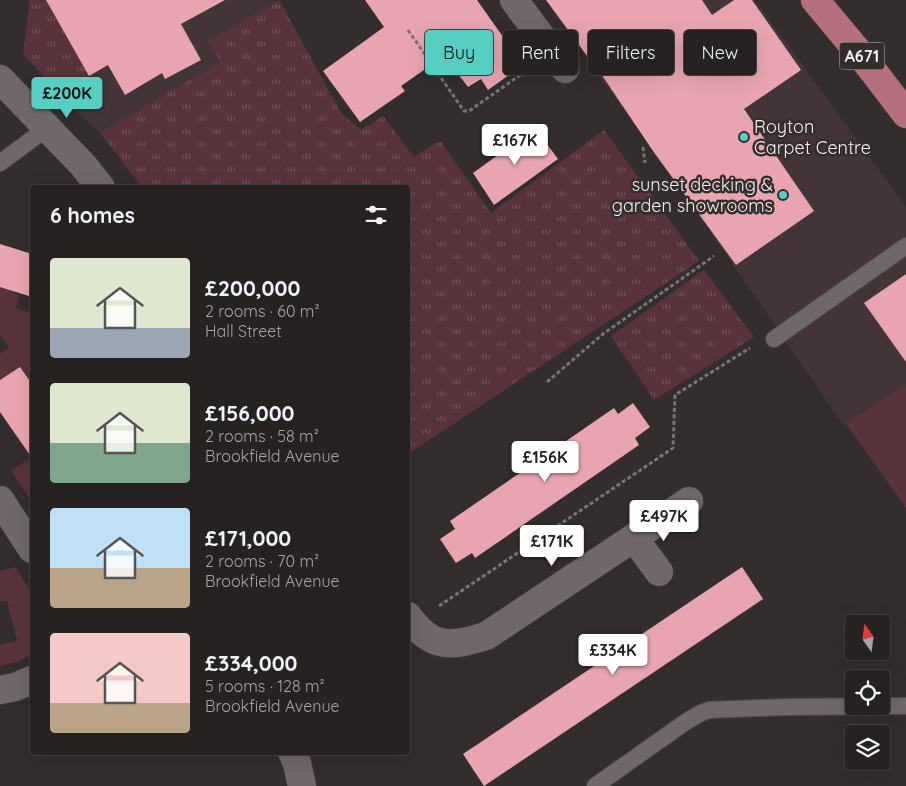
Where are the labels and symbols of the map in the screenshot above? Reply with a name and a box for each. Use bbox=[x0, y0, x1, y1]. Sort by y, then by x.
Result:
road number: A671 bbox=[840, 42, 884, 70]
pin: £200K bbox=[32, 76, 102, 119]
place label: Royton Carpet Centre bbox=[754, 115, 871, 159]
pin: £167K bbox=[480, 124, 550, 166]
marker: Royton Carpet Centre bbox=[738, 131, 750, 143]
place label: sunset decking & garden showrooms bbox=[612, 173, 773, 217]
marker: sunset decking & garden showrooms bbox=[777, 189, 789, 201]
pin: £156K bbox=[510, 440, 580, 483]
pin: £497K bbox=[629, 500, 699, 542]
pin: £171K bbox=[517, 524, 587, 567]
north arrow bbox=[845, 615, 890, 660]
pin: £334K bbox=[578, 634, 648, 676]

